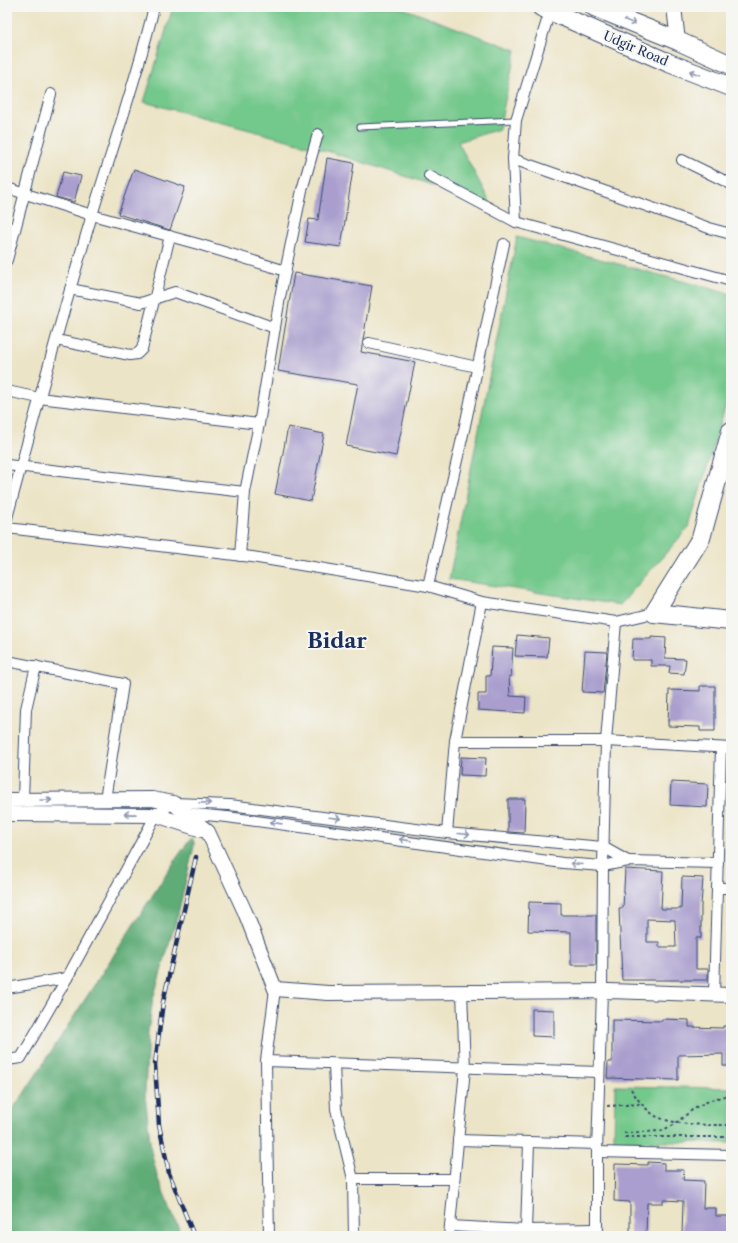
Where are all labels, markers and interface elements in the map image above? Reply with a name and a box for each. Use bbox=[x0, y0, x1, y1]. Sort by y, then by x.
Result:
one-way arrow bbox=[624, 18, 636, 26]
street label: Udgir Road bbox=[601, 27, 671, 69]
one-way arrow bbox=[689, 68, 701, 76]
district label: Bidar bbox=[307, 628, 367, 653]
one-way arrow bbox=[39, 796, 52, 804]
one-way arrow bbox=[198, 800, 211, 807]
one-way arrow bbox=[124, 811, 137, 818]
one-way arrow bbox=[328, 814, 341, 822]
one-way arrow bbox=[270, 819, 283, 827]
one-way arrow bbox=[457, 831, 470, 838]
one-way arrow bbox=[399, 837, 412, 844]
one-way arrow bbox=[570, 860, 583, 867]

